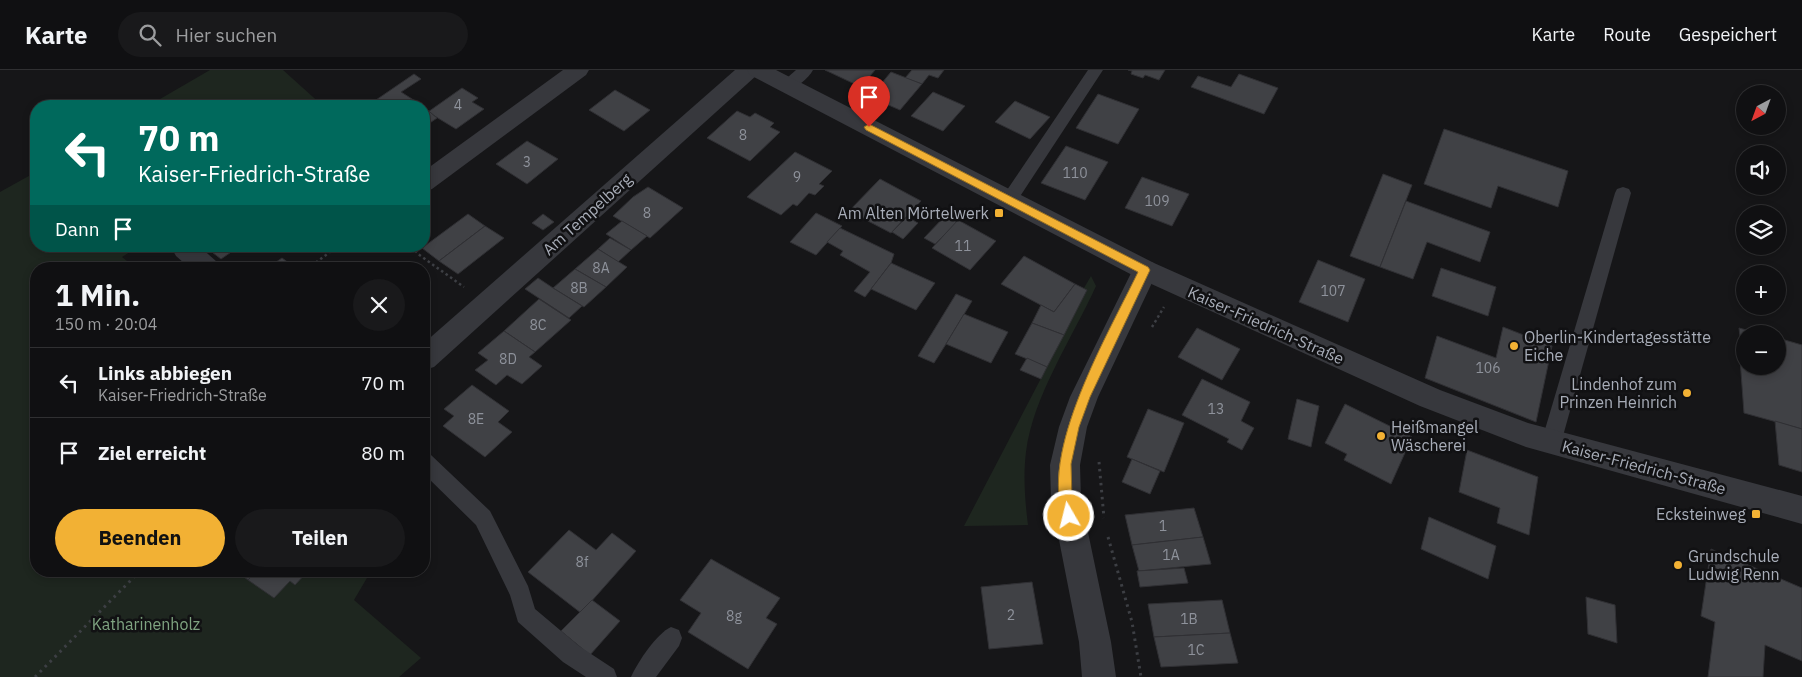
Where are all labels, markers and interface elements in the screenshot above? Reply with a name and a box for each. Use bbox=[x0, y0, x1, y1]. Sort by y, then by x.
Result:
search box bbox=[118, 12, 468, 57]
text: Karte bbox=[25, 19, 88, 51]
icon: search bbox=[136, 21, 164, 49]
text: Hier suchen bbox=[176, 23, 277, 47]
text: Karte bbox=[1532, 23, 1575, 46]
text: Route bbox=[1603, 23, 1651, 46]
text: Gespeichert bbox=[1679, 23, 1777, 46]
pin bbox=[848, 76, 890, 127]
icon: arrive bbox=[855, 83, 883, 111]
north arrow bbox=[1736, 85, 1786, 135]
map controls bbox=[1736, 85, 1786, 375]
house number: 4 bbox=[454, 96, 462, 114]
text: 70 m bbox=[138, 115, 220, 161]
icon: left bbox=[55, 120, 120, 185]
house number: 8 bbox=[739, 126, 747, 144]
button: sound bbox=[1736, 145, 1786, 195]
house number: 3 bbox=[523, 153, 531, 171]
text: Kaiser-Friedrich-Straße bbox=[138, 159, 370, 188]
house number: 110 bbox=[1062, 164, 1088, 182]
street label: Am Tempelberg bbox=[538, 168, 636, 259]
house number: 9 bbox=[793, 168, 801, 186]
house number: 109 bbox=[1144, 192, 1170, 210]
place label: Am Alten Mörtelwerk bbox=[837, 203, 990, 223]
house number: 8 bbox=[643, 204, 651, 222]
button: layers bbox=[1736, 205, 1786, 255]
marker: Am Alten Mörtelwerk bbox=[993, 207, 1005, 219]
icon: arrive bbox=[109, 215, 137, 243]
text: Dann bbox=[55, 217, 99, 241]
house number: 11 bbox=[955, 237, 971, 255]
house number: 8A bbox=[592, 259, 610, 277]
button: + bbox=[1736, 265, 1786, 315]
text: 1 Min. bbox=[55, 275, 140, 314]
button: close bbox=[353, 279, 405, 331]
house number: 8B bbox=[570, 279, 588, 297]
street label: Kaiser-Friedrich-Straße bbox=[1185, 282, 1347, 369]
house number: 107 bbox=[1320, 282, 1346, 300]
text: 150 m · 20:04 bbox=[55, 314, 157, 334]
house number: 8C bbox=[529, 316, 547, 334]
button: − bbox=[1736, 325, 1786, 375]
place label: Oberlin-Kindertagesstätte Eiche bbox=[1524, 327, 1711, 365]
marker: Oberlin-Kindertagesstätte Eiche bbox=[1508, 340, 1520, 352]
house number: 8D bbox=[499, 350, 517, 368]
house number: 106 bbox=[1475, 359, 1501, 377]
text: Links abbiegen bbox=[98, 361, 232, 385]
icon: left bbox=[55, 369, 83, 397]
text: 70 m bbox=[361, 371, 405, 395]
place label: Lindenhof zum Prinzen Heinrich bbox=[1559, 374, 1677, 412]
text: Kaiser-Friedrich-Straße bbox=[98, 385, 267, 405]
marker: Lindenhof zum Prinzen Heinrich bbox=[1681, 387, 1693, 399]
house number: 13 bbox=[1208, 400, 1224, 418]
house number: 8E bbox=[468, 410, 484, 428]
place label: Heißmangel Wäscherei bbox=[1391, 417, 1478, 455]
marker: Heißmangel Wäscherei bbox=[1375, 430, 1387, 442]
street label: Kaiser-Friedrich-Straße bbox=[1560, 435, 1728, 499]
icon: arrive bbox=[55, 439, 83, 467]
text: Ziel erreicht bbox=[98, 441, 206, 465]
text: 80 m bbox=[361, 441, 405, 465]
position arrow bbox=[1042, 489, 1094, 541]
place label: Ecksteinweg bbox=[1656, 504, 1747, 524]
marker: Ecksteinweg bbox=[1750, 508, 1762, 520]
button: Beenden bbox=[55, 509, 225, 567]
button: Teilen bbox=[235, 509, 405, 567]
house number: 1 bbox=[1159, 517, 1167, 535]
house number: 1A bbox=[1162, 546, 1180, 564]
place label: Grundschule Ludwig Renn bbox=[1688, 546, 1780, 584]
house number: 8f bbox=[576, 553, 589, 571]
marker: Grundschule Ludwig Renn bbox=[1672, 559, 1684, 571]
house number: 2 bbox=[1007, 606, 1015, 624]
house number: 8g bbox=[726, 607, 743, 625]
house number: 1B bbox=[1180, 610, 1198, 628]
park label: Katharinenholz bbox=[92, 614, 200, 634]
house number: 1C bbox=[1187, 641, 1205, 659]

